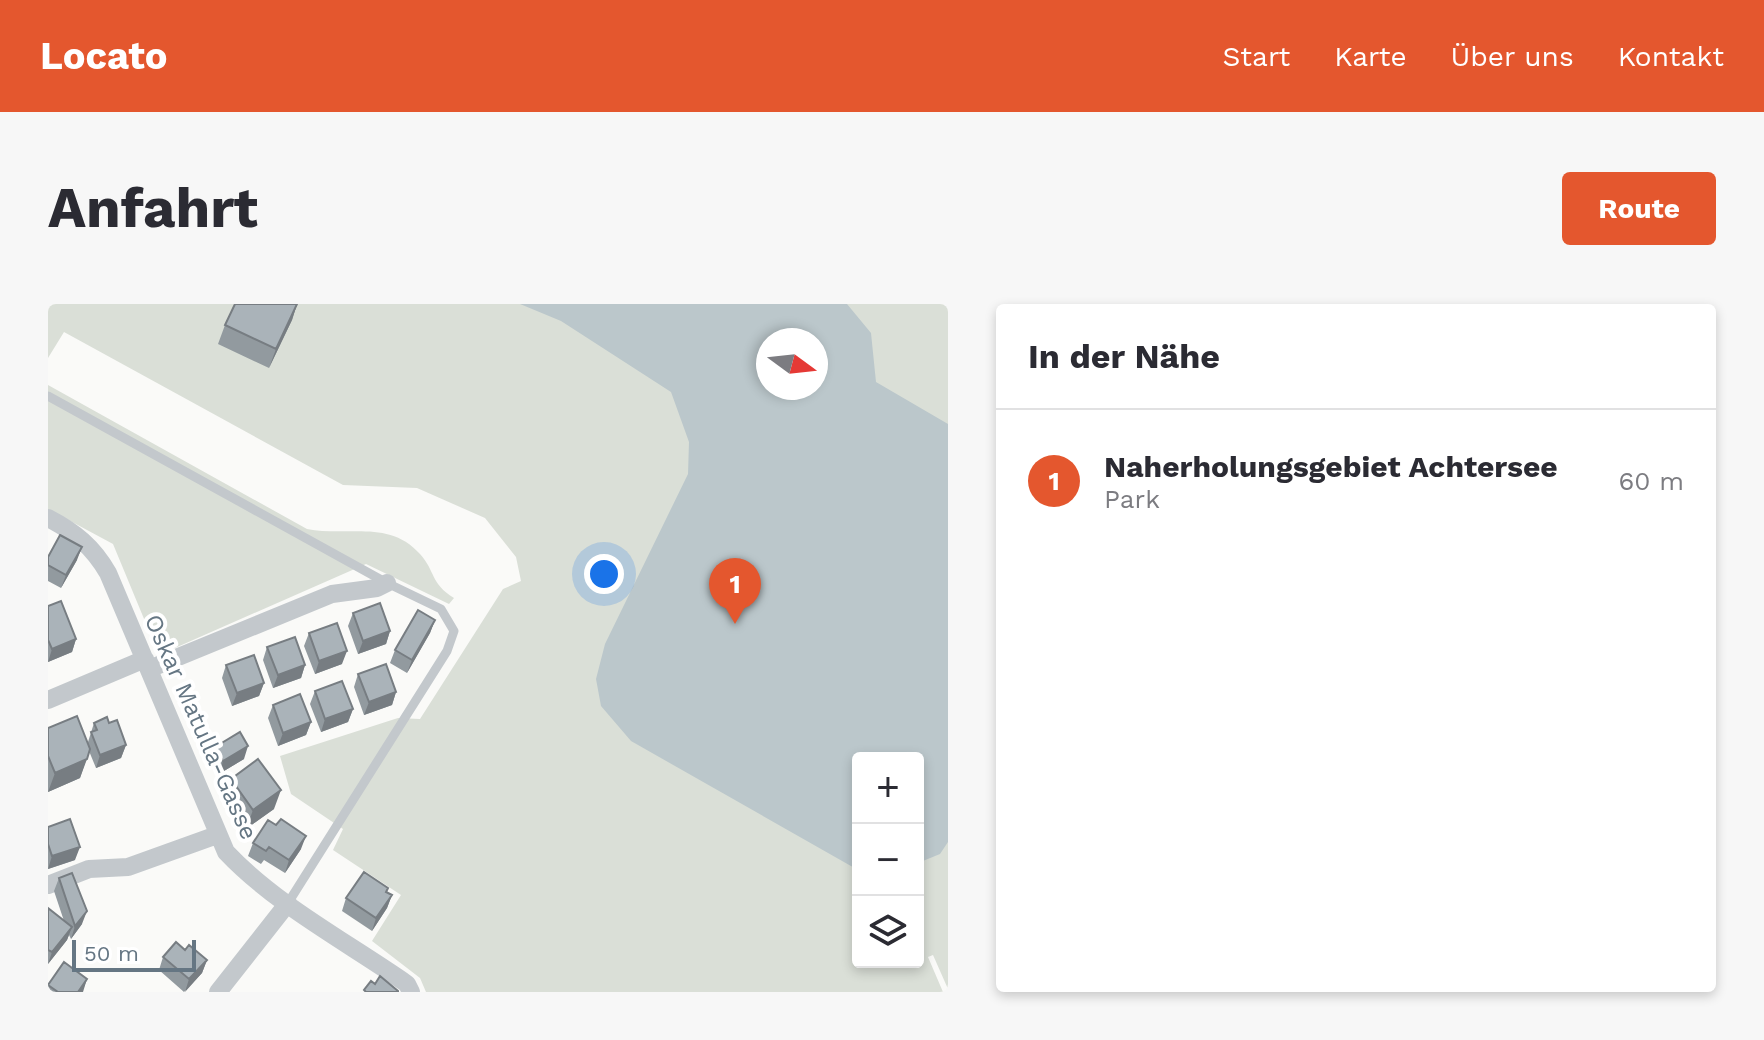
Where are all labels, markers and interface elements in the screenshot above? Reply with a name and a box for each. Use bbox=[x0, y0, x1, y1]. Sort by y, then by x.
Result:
text: Locato bbox=[40, 34, 168, 78]
text: Start bbox=[1222, 40, 1290, 73]
text: Karte bbox=[1334, 40, 1407, 73]
text: Über uns bbox=[1451, 40, 1574, 73]
text: Kontakt bbox=[1618, 40, 1724, 73]
button: Route bbox=[1562, 172, 1716, 245]
text: Anfahrt bbox=[48, 175, 258, 241]
north arrow bbox=[756, 328, 828, 400]
text: In der Nähe bbox=[1028, 336, 1220, 376]
text: Naherholungsgebiet Achtersee bbox=[1104, 449, 1558, 484]
text: 1 bbox=[1048, 466, 1060, 496]
text: 60 m bbox=[1618, 466, 1684, 496]
text: Park bbox=[1104, 484, 1160, 514]
your location bbox=[584, 554, 624, 594]
pin: 1 bbox=[709, 558, 761, 624]
street label: Oskar Matulla-Gasse bbox=[139, 610, 263, 844]
map controls bbox=[852, 752, 924, 968]
button: + bbox=[852, 752, 924, 824]
button: − bbox=[852, 824, 924, 896]
button: layers bbox=[852, 896, 924, 968]
scale bar bbox=[72, 936, 196, 972]
text: 50 m bbox=[84, 941, 139, 966]

